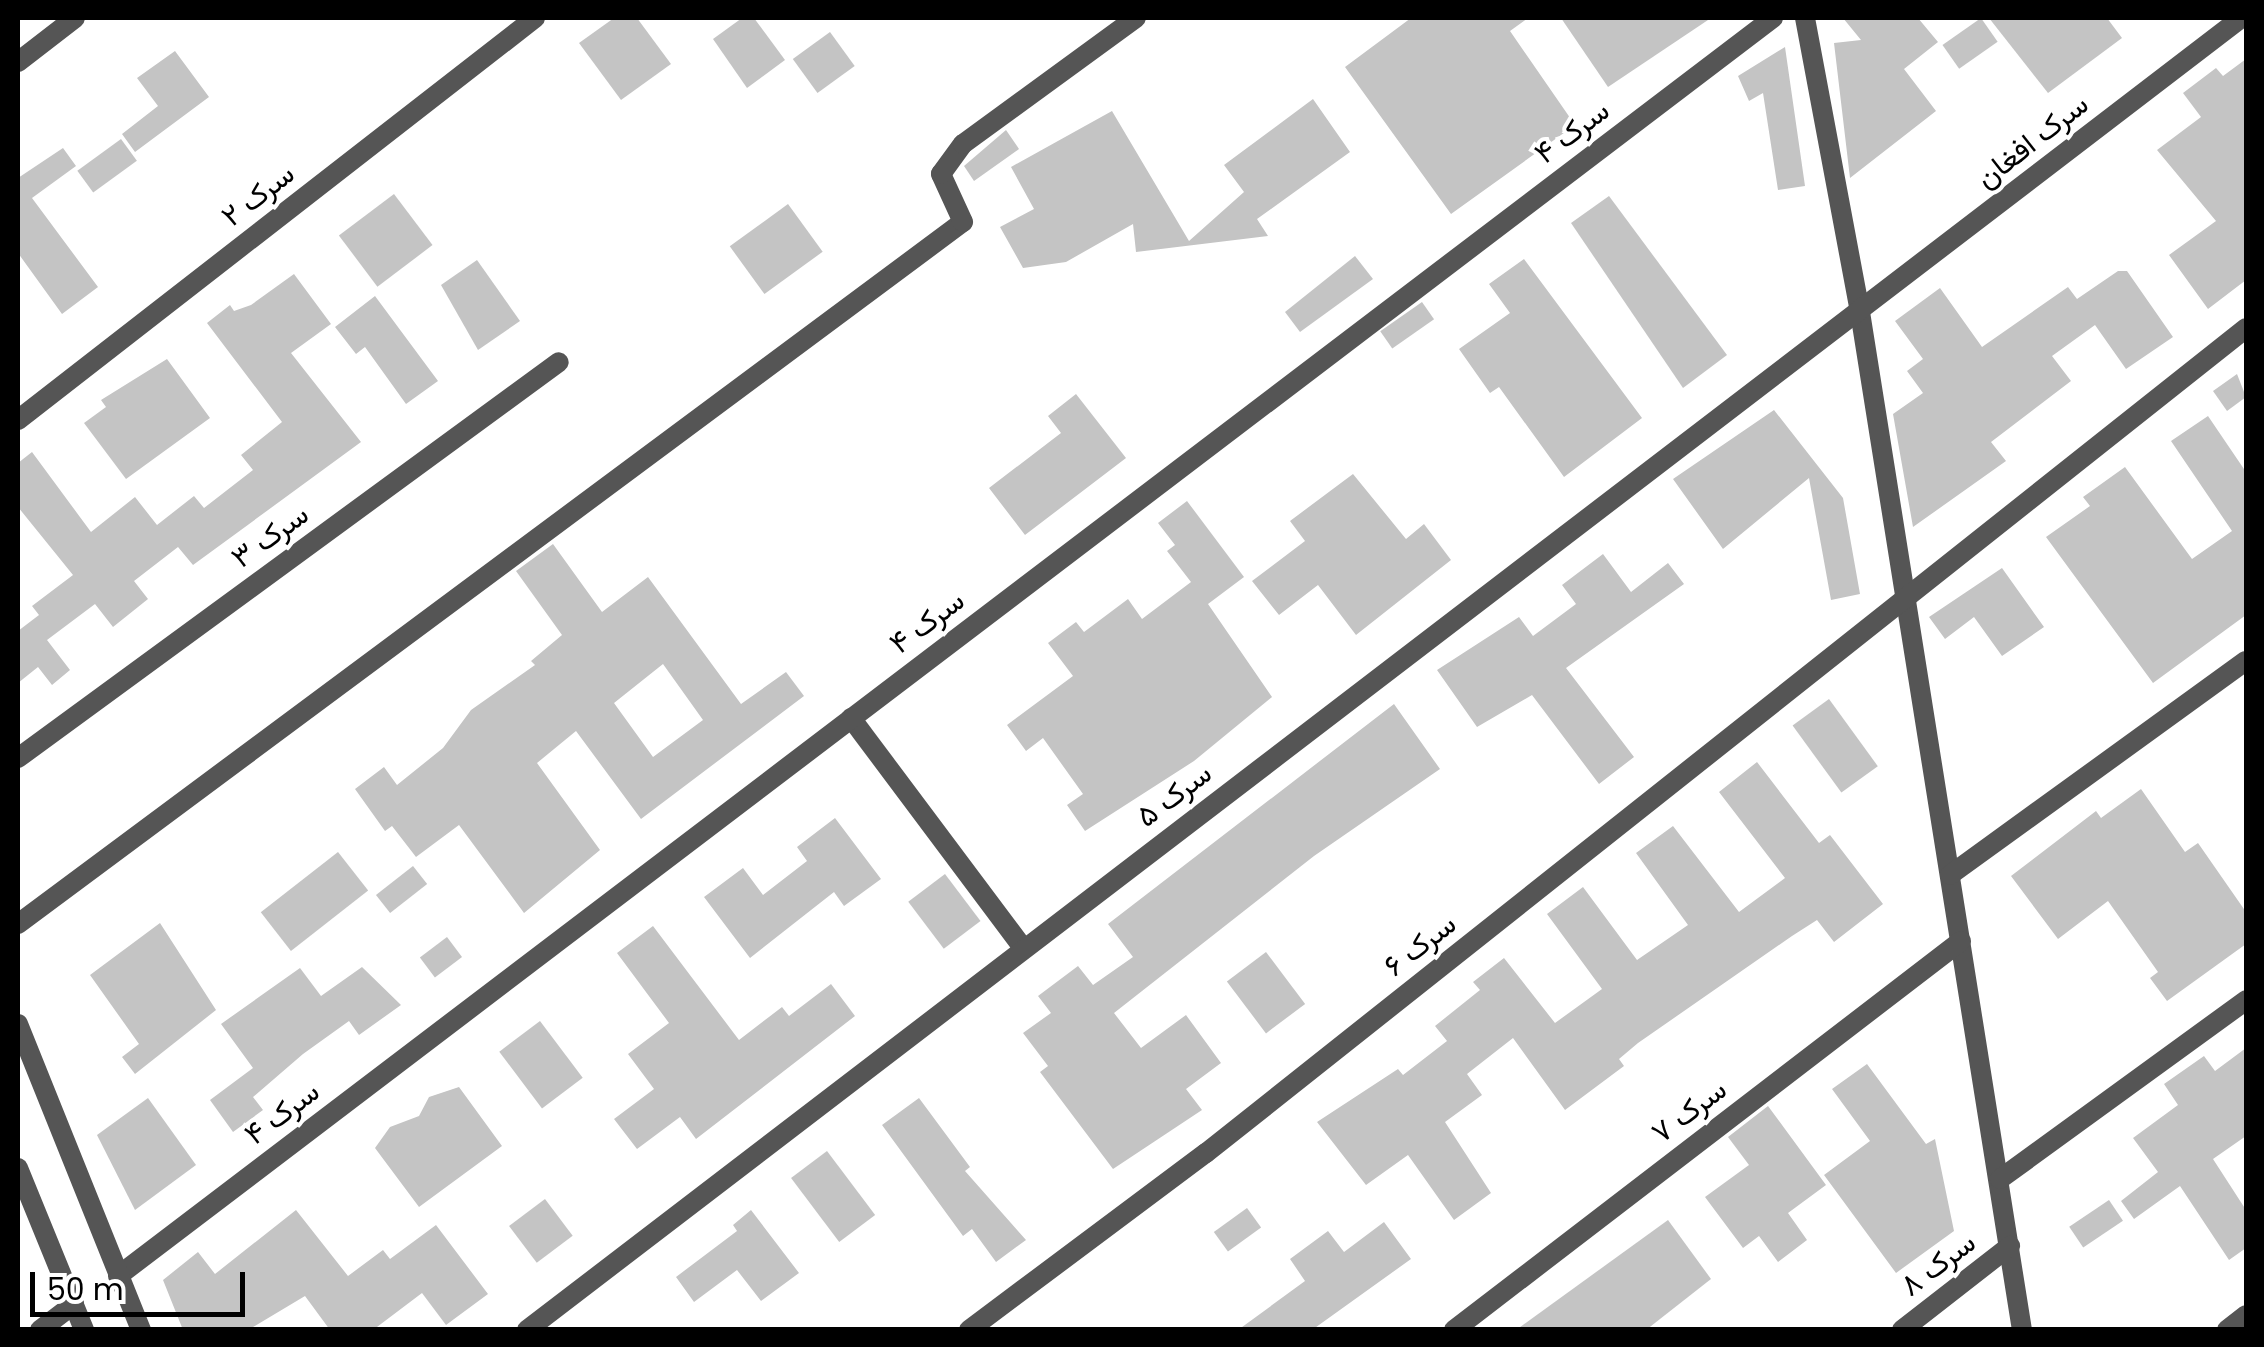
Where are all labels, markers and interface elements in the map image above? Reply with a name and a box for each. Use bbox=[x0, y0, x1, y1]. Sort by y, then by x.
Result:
street label: سرک افغان bbox=[1969, 86, 2095, 196]
street label: سرک ۴ bbox=[1528, 92, 1616, 172]
street label: سرک ۲ bbox=[214, 155, 302, 235]
street label: سرک ۳ bbox=[224, 496, 316, 576]
street label: سرک ۴ bbox=[883, 582, 971, 662]
street label: سرک ۵ bbox=[1129, 755, 1219, 835]
street label: سرک ۶ bbox=[1377, 906, 1463, 984]
street label: سرک ۷ bbox=[1644, 1071, 1734, 1151]
street label: سرک ۴ bbox=[238, 1073, 326, 1153]
street label: سرک ۸ bbox=[1893, 1224, 1983, 1304]
scale bar bbox=[35, 1252, 250, 1314]
text: 50 m bbox=[47, 1268, 124, 1311]

